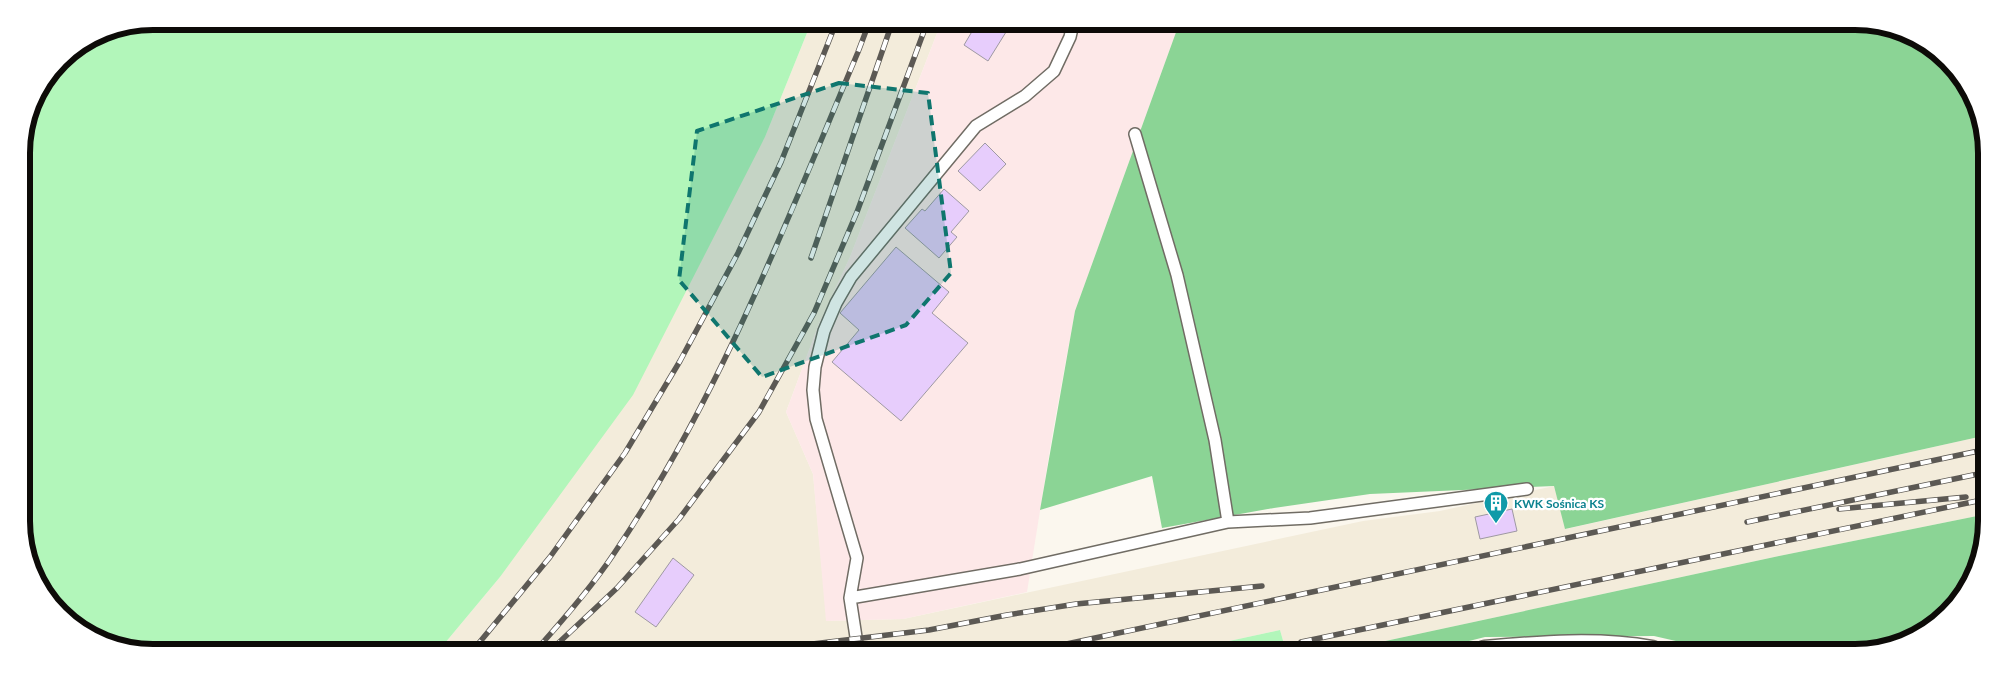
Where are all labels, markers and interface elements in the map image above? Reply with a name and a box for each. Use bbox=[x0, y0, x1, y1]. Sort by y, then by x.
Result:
building icon: KWK Sośnica KS bbox=[1483, 490, 1509, 524]
place label: KWK Sośnica KS bbox=[1514, 496, 1605, 511]

